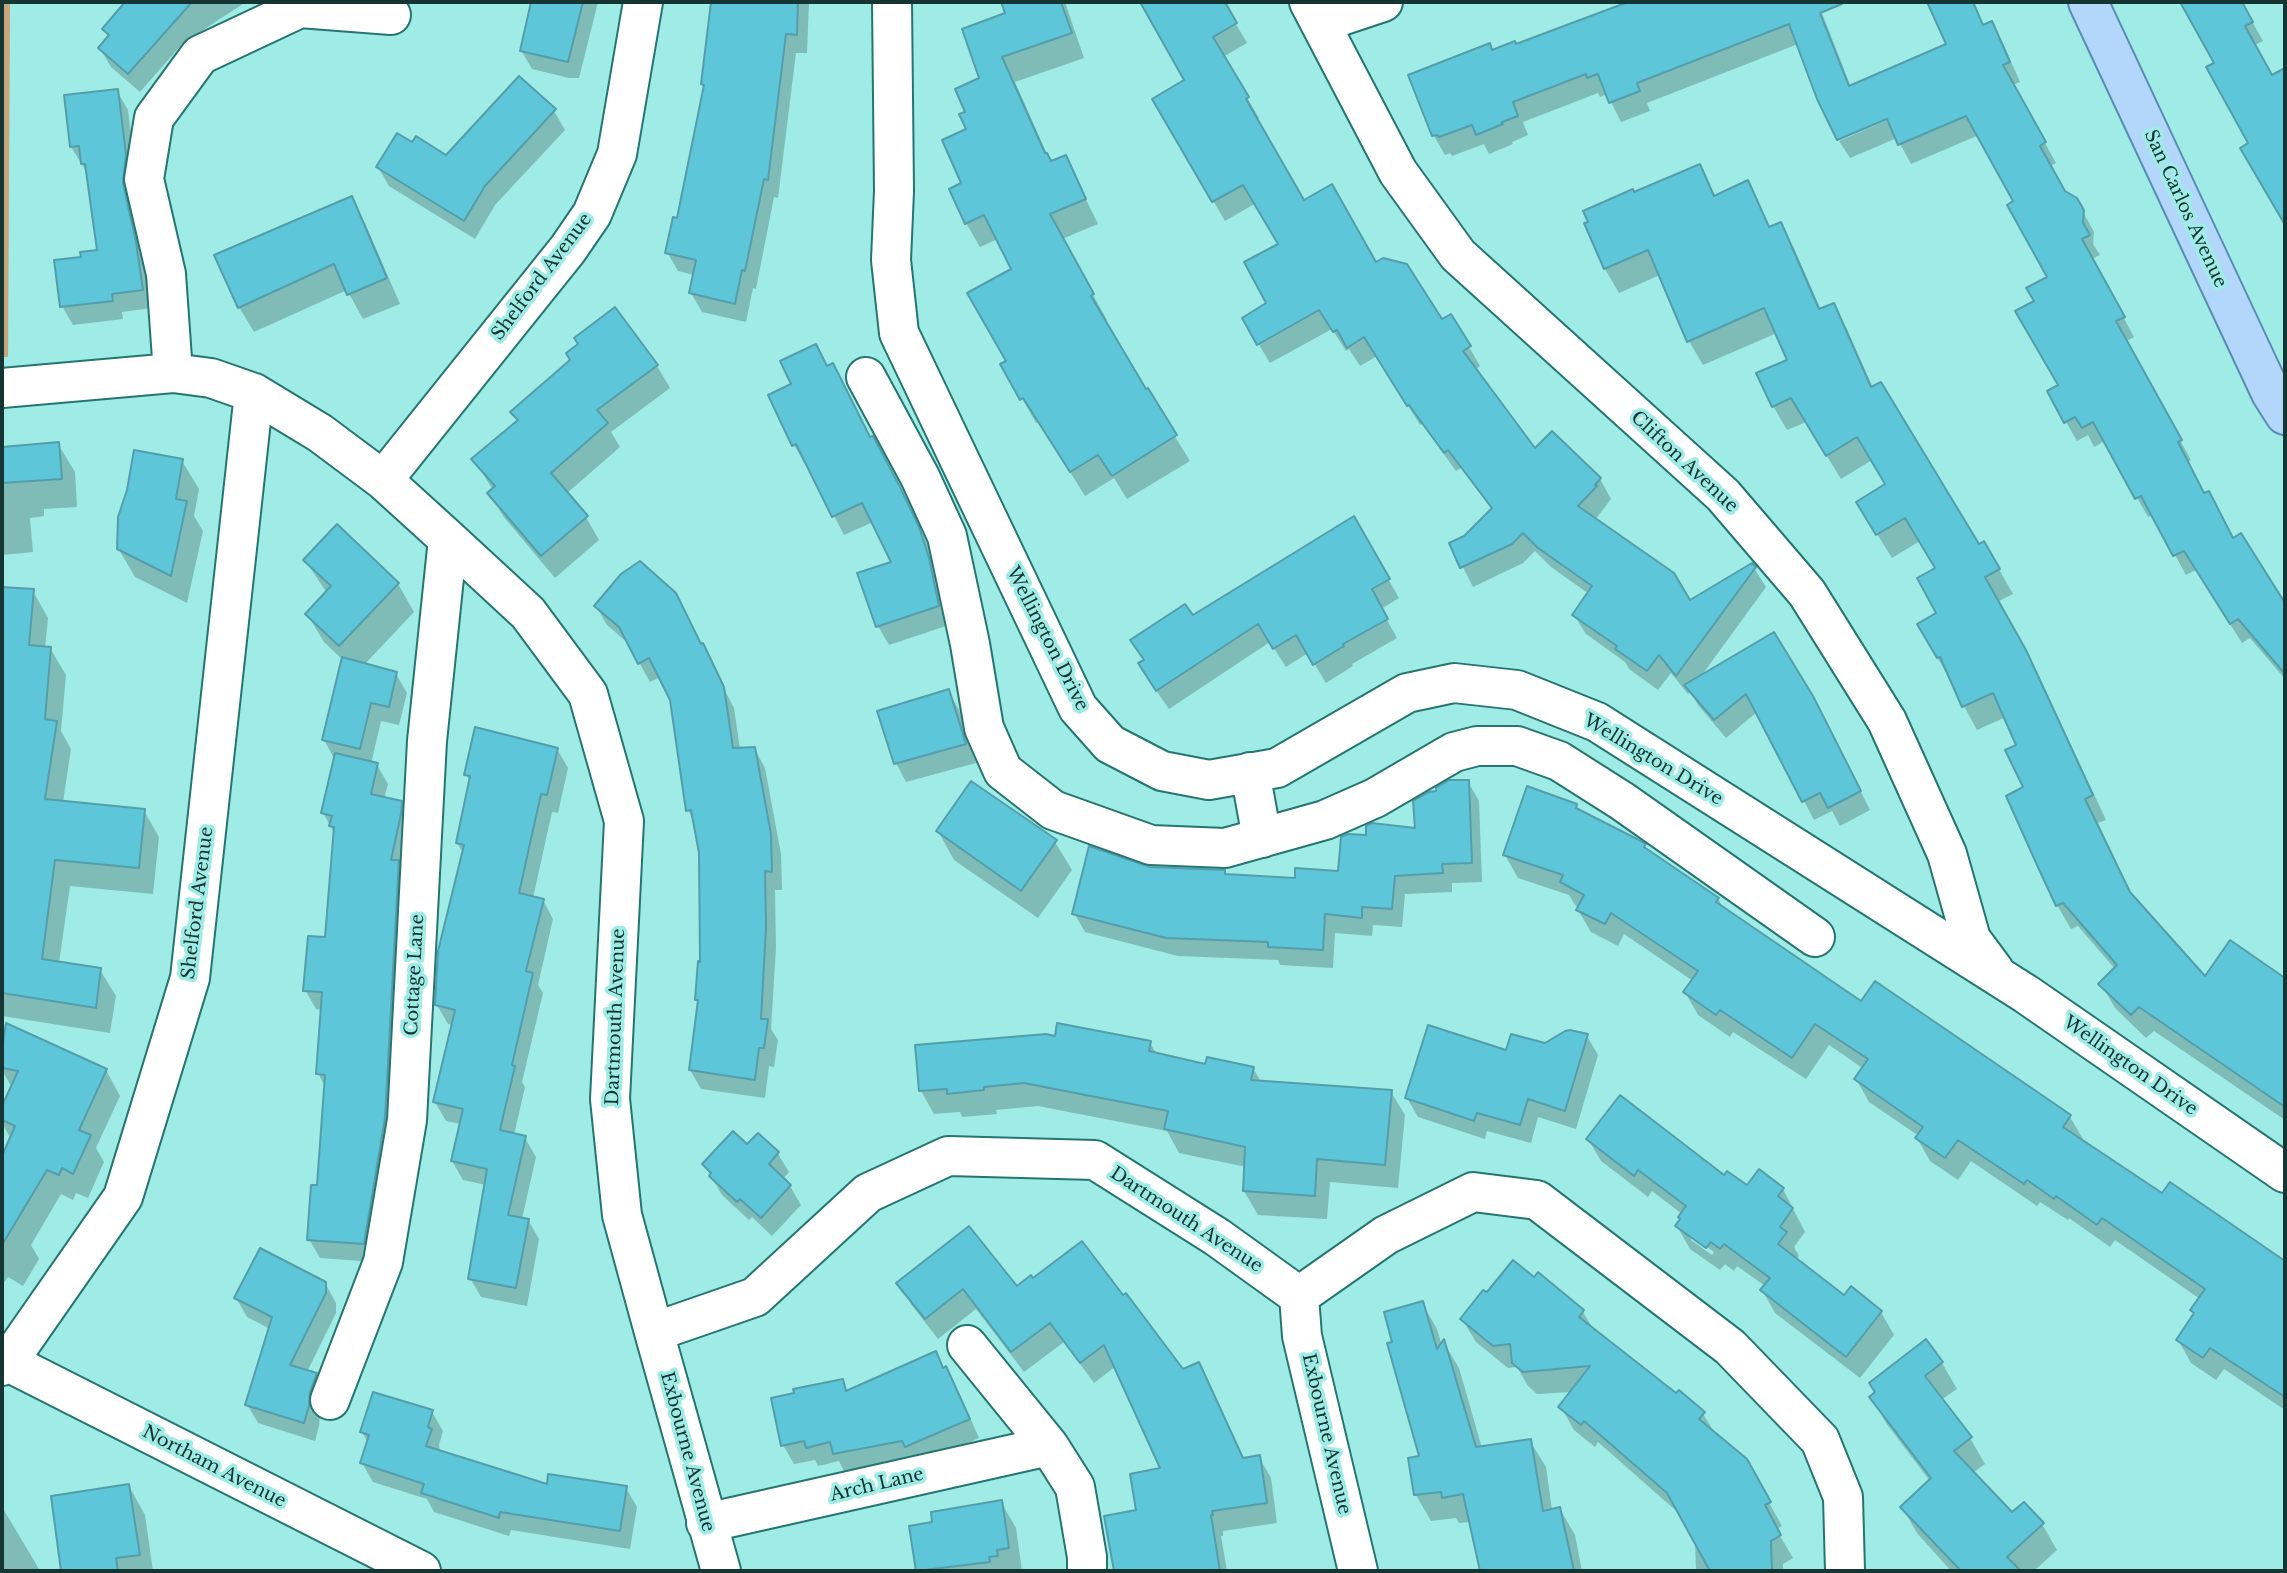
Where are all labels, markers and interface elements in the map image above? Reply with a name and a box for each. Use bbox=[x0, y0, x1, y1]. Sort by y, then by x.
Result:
street label: San Carlos Avenue bbox=[2139, 127, 2231, 291]
street label: Shelford Avenue bbox=[487, 209, 597, 345]
street label: Clifton Avenue bbox=[1626, 407, 1742, 517]
street label: Wellington Drive bbox=[1001, 563, 1093, 715]
street label: Wellington Drive bbox=[1579, 710, 1727, 810]
street label: Shelford Avenue bbox=[178, 826, 218, 980]
street label: Cottage Lane bbox=[401, 914, 429, 1036]
street label: Dartmouth Avenue bbox=[602, 928, 630, 1106]
street label: Wellington Drive bbox=[2059, 1012, 2201, 1120]
street label: Dartmouth Avenue bbox=[1106, 1163, 1266, 1277]
street label: Exbourne Avenue bbox=[1297, 1351, 1355, 1517]
street label: Exbourne Avenue bbox=[655, 1370, 719, 1534]
street label: Northam Avenue bbox=[139, 1421, 289, 1513]
street label: Arch Lane bbox=[828, 1464, 926, 1506]

